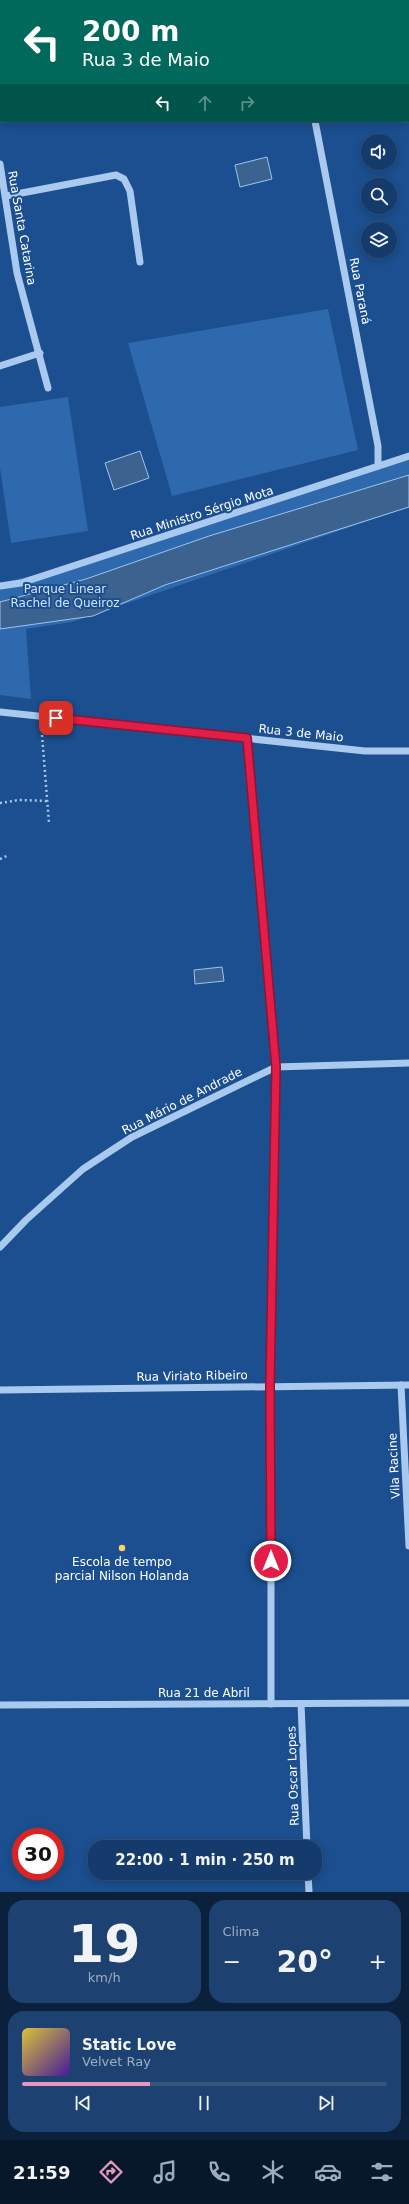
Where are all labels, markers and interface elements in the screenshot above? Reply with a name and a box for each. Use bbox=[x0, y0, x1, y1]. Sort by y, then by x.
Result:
text: 200 m bbox=[82, 15, 179, 48]
icon: left bbox=[16, 16, 68, 68]
text: Rua 3 de Maio bbox=[82, 49, 210, 70]
icon: left bbox=[152, 92, 174, 114]
icon: ahead bbox=[194, 92, 216, 114]
icon: right bbox=[236, 92, 258, 114]
map controls bbox=[361, 134, 397, 258]
button: sound bbox=[361, 134, 397, 170]
street label: Rua Santa Catarina bbox=[5, 170, 39, 286]
button: search bbox=[361, 178, 397, 214]
button: layers bbox=[361, 222, 397, 258]
street label: Rua Paraná bbox=[347, 256, 373, 326]
street label: Rua Ministro Sérgio Mota bbox=[129, 483, 275, 543]
park label: Parque Linear Rachel de Queiroz bbox=[10, 582, 120, 610]
pin bbox=[39, 701, 73, 735]
icon: arrive bbox=[45, 707, 67, 729]
street label: Rua 3 de Maio bbox=[258, 722, 344, 744]
street label: Rua Mário de Andrade bbox=[119, 1065, 245, 1137]
street label: Rua Viriato Ribeiro bbox=[136, 1368, 248, 1384]
street label: Vila Racine bbox=[385, 1433, 403, 1499]
position arrow bbox=[250, 1540, 292, 1582]
marker: Escola de tempo parcial Nilson Holanda bbox=[117, 1543, 127, 1553]
place label: Escola de tempo parcial Nilson Holanda bbox=[55, 1555, 189, 1583]
street label: Rua 21 de Abril bbox=[158, 1686, 250, 1700]
street label: Rua Oscar Lopes bbox=[284, 1726, 302, 1826]
speed limit sign: 30 bbox=[12, 1828, 64, 1880]
text: 22:00 · 1 min · 250 m bbox=[115, 1851, 295, 1869]
text: 19 bbox=[68, 1914, 140, 1974]
text: Clima bbox=[223, 1924, 259, 1939]
text: 20° bbox=[276, 1944, 333, 1979]
text: − bbox=[223, 1949, 241, 1974]
text: + bbox=[369, 1949, 387, 1974]
text: km/h bbox=[88, 1970, 121, 1985]
text: Static Love bbox=[82, 2036, 176, 2054]
text: Velvet Ray bbox=[82, 2054, 151, 2069]
icon: previous bbox=[72, 2092, 94, 2114]
icon: pause bbox=[193, 2092, 215, 2114]
icon: next bbox=[315, 2092, 337, 2114]
icon: directions bbox=[97, 2158, 125, 2186]
icon: music bbox=[151, 2158, 179, 2186]
icon: phone bbox=[205, 2158, 233, 2186]
icon: climate bbox=[259, 2158, 287, 2186]
icon: car bbox=[314, 2158, 342, 2186]
icon: filters bbox=[368, 2158, 396, 2186]
text: 21:59 bbox=[13, 2162, 70, 2183]

